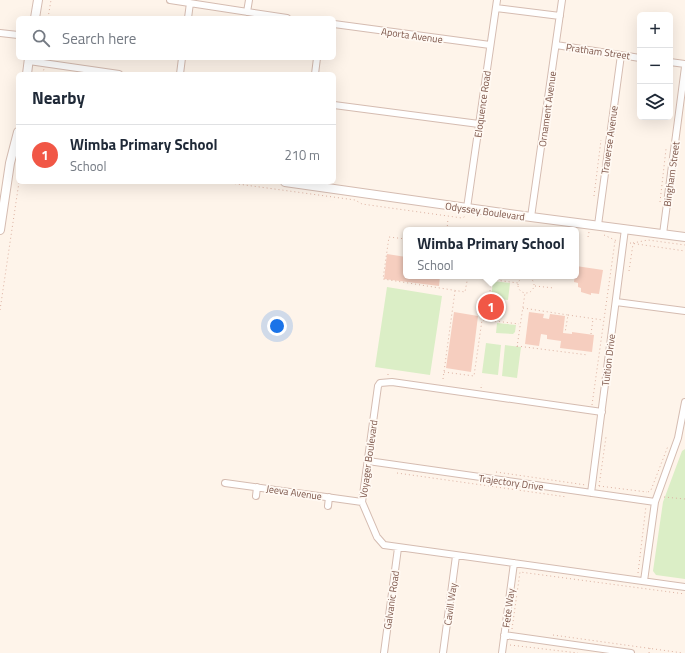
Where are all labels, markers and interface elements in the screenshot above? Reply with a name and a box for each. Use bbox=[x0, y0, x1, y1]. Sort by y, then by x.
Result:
map controls bbox=[637, 12, 673, 120]
button: + bbox=[637, 12, 673, 48]
search box bbox=[16, 16, 336, 60]
street label: Aporta Avenue bbox=[380, 24, 444, 47]
icon: search bbox=[30, 27, 52, 49]
text: Search here bbox=[62, 27, 136, 50]
street label: Pratham Street bbox=[565, 40, 631, 63]
button: − bbox=[637, 48, 673, 84]
street label: Eloquence Road bbox=[470, 70, 495, 138]
street label: Ornament Avenue bbox=[535, 70, 560, 148]
button: layers bbox=[637, 84, 673, 120]
text: Nearby bbox=[32, 85, 85, 111]
street label: Traverse Avenue bbox=[597, 105, 622, 175]
text: Wimba Primary School bbox=[70, 133, 218, 156]
street label: Bingham Street bbox=[660, 140, 684, 208]
text: 1 bbox=[41, 145, 49, 165]
text: 210 m bbox=[284, 145, 320, 165]
text: School bbox=[70, 156, 106, 176]
street label: Odyssey Boulevard bbox=[444, 198, 526, 225]
popup bbox=[403, 227, 579, 279]
text: Wimba Primary School bbox=[417, 232, 565, 255]
text: School bbox=[417, 255, 454, 275]
pin: 1 bbox=[478, 292, 504, 322]
your location bbox=[267, 316, 287, 336]
street label: Tuition Drive bbox=[598, 333, 619, 387]
street label: Voyager Boulevard bbox=[356, 419, 381, 499]
street label: Trajectory Drive bbox=[477, 471, 544, 494]
street label: Jeeva Avenue bbox=[265, 481, 323, 504]
street label: Galvanic Road bbox=[380, 570, 403, 630]
street label: Cavill Way bbox=[440, 582, 461, 626]
street label: Fete Way bbox=[498, 587, 519, 629]

